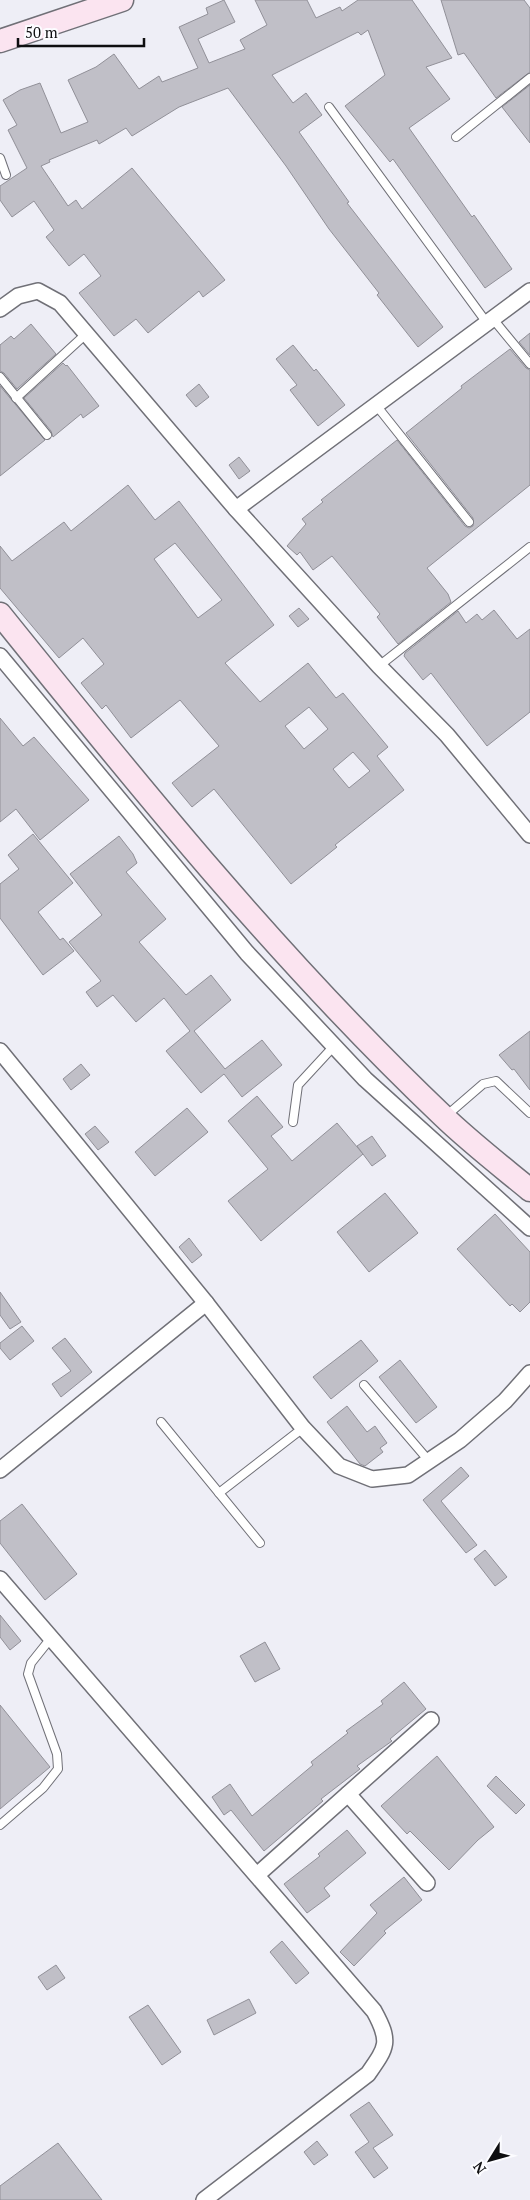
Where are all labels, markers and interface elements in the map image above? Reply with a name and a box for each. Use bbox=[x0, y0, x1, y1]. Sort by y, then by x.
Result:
scale bar bbox=[18, 15, 144, 47]
text: 50 m bbox=[25, 22, 58, 42]
north arrow bbox=[465, 2135, 515, 2185]
text: N bbox=[468, 2158, 490, 2178]

